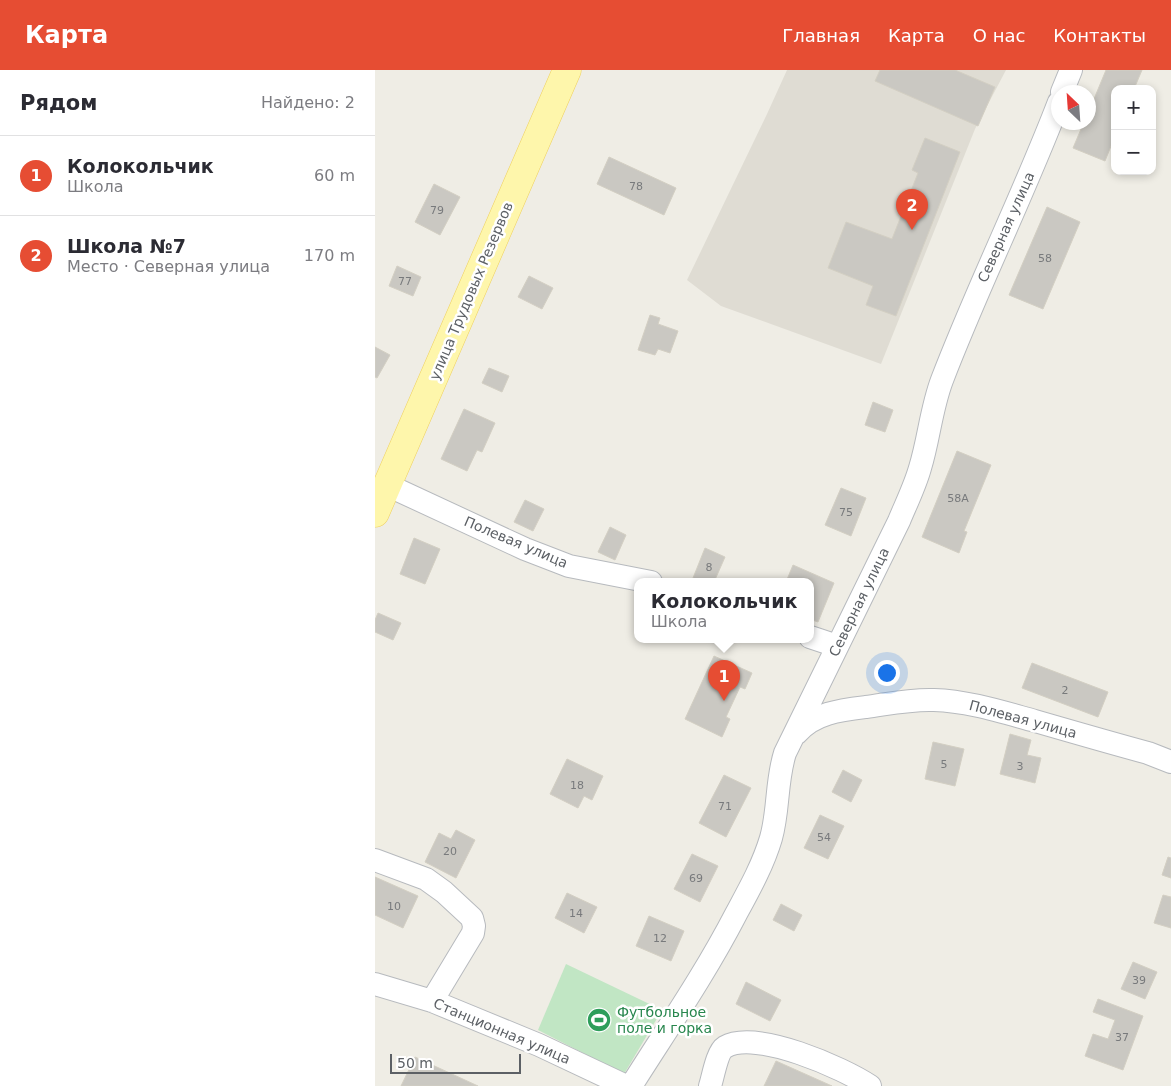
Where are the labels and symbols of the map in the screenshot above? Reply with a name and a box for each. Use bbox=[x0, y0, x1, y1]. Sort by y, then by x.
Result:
north arrow bbox=[1051, 85, 1096, 130]
street label: Северная улица bbox=[974, 169, 1038, 285]
house number: 78 bbox=[629, 180, 643, 193]
pin: 2 bbox=[896, 189, 928, 230]
street label: улица Трудовых Резервов bbox=[426, 200, 516, 382]
house number: 79 bbox=[430, 204, 444, 217]
house number: 58 bbox=[1038, 252, 1052, 265]
house number: 77 bbox=[398, 275, 412, 288]
house number: 58А bbox=[947, 492, 969, 505]
house number: 75 bbox=[839, 506, 853, 519]
street label: Полевая улица bbox=[462, 513, 570, 571]
street label: Северная улица bbox=[826, 545, 892, 659]
house number: 8 bbox=[706, 561, 713, 574]
pin: 1 bbox=[708, 660, 740, 701]
your location bbox=[874, 660, 900, 686]
house number: 2 bbox=[1062, 684, 1069, 697]
street label: Полевая улица bbox=[967, 697, 1079, 741]
house number: 5 bbox=[941, 758, 948, 771]
house number: 3 bbox=[1017, 760, 1024, 773]
house number: 18 bbox=[570, 779, 584, 792]
house number: 71 bbox=[718, 800, 732, 813]
house number: 54 bbox=[817, 831, 831, 844]
house number: 20 bbox=[443, 845, 457, 858]
house number: 69 bbox=[689, 872, 703, 885]
house number: 10 bbox=[387, 900, 401, 913]
house number: 14 bbox=[569, 907, 583, 920]
house number: 12 bbox=[653, 932, 667, 945]
house number: 39 bbox=[1132, 974, 1146, 987]
street label: Станционная улица bbox=[431, 995, 573, 1067]
place label: Футбольное поле и горка bbox=[617, 1004, 712, 1036]
sports icon: Футбольное поле и горка bbox=[586, 1007, 612, 1033]
house number: 37 bbox=[1115, 1031, 1129, 1044]
scale bar bbox=[390, 1051, 521, 1074]

